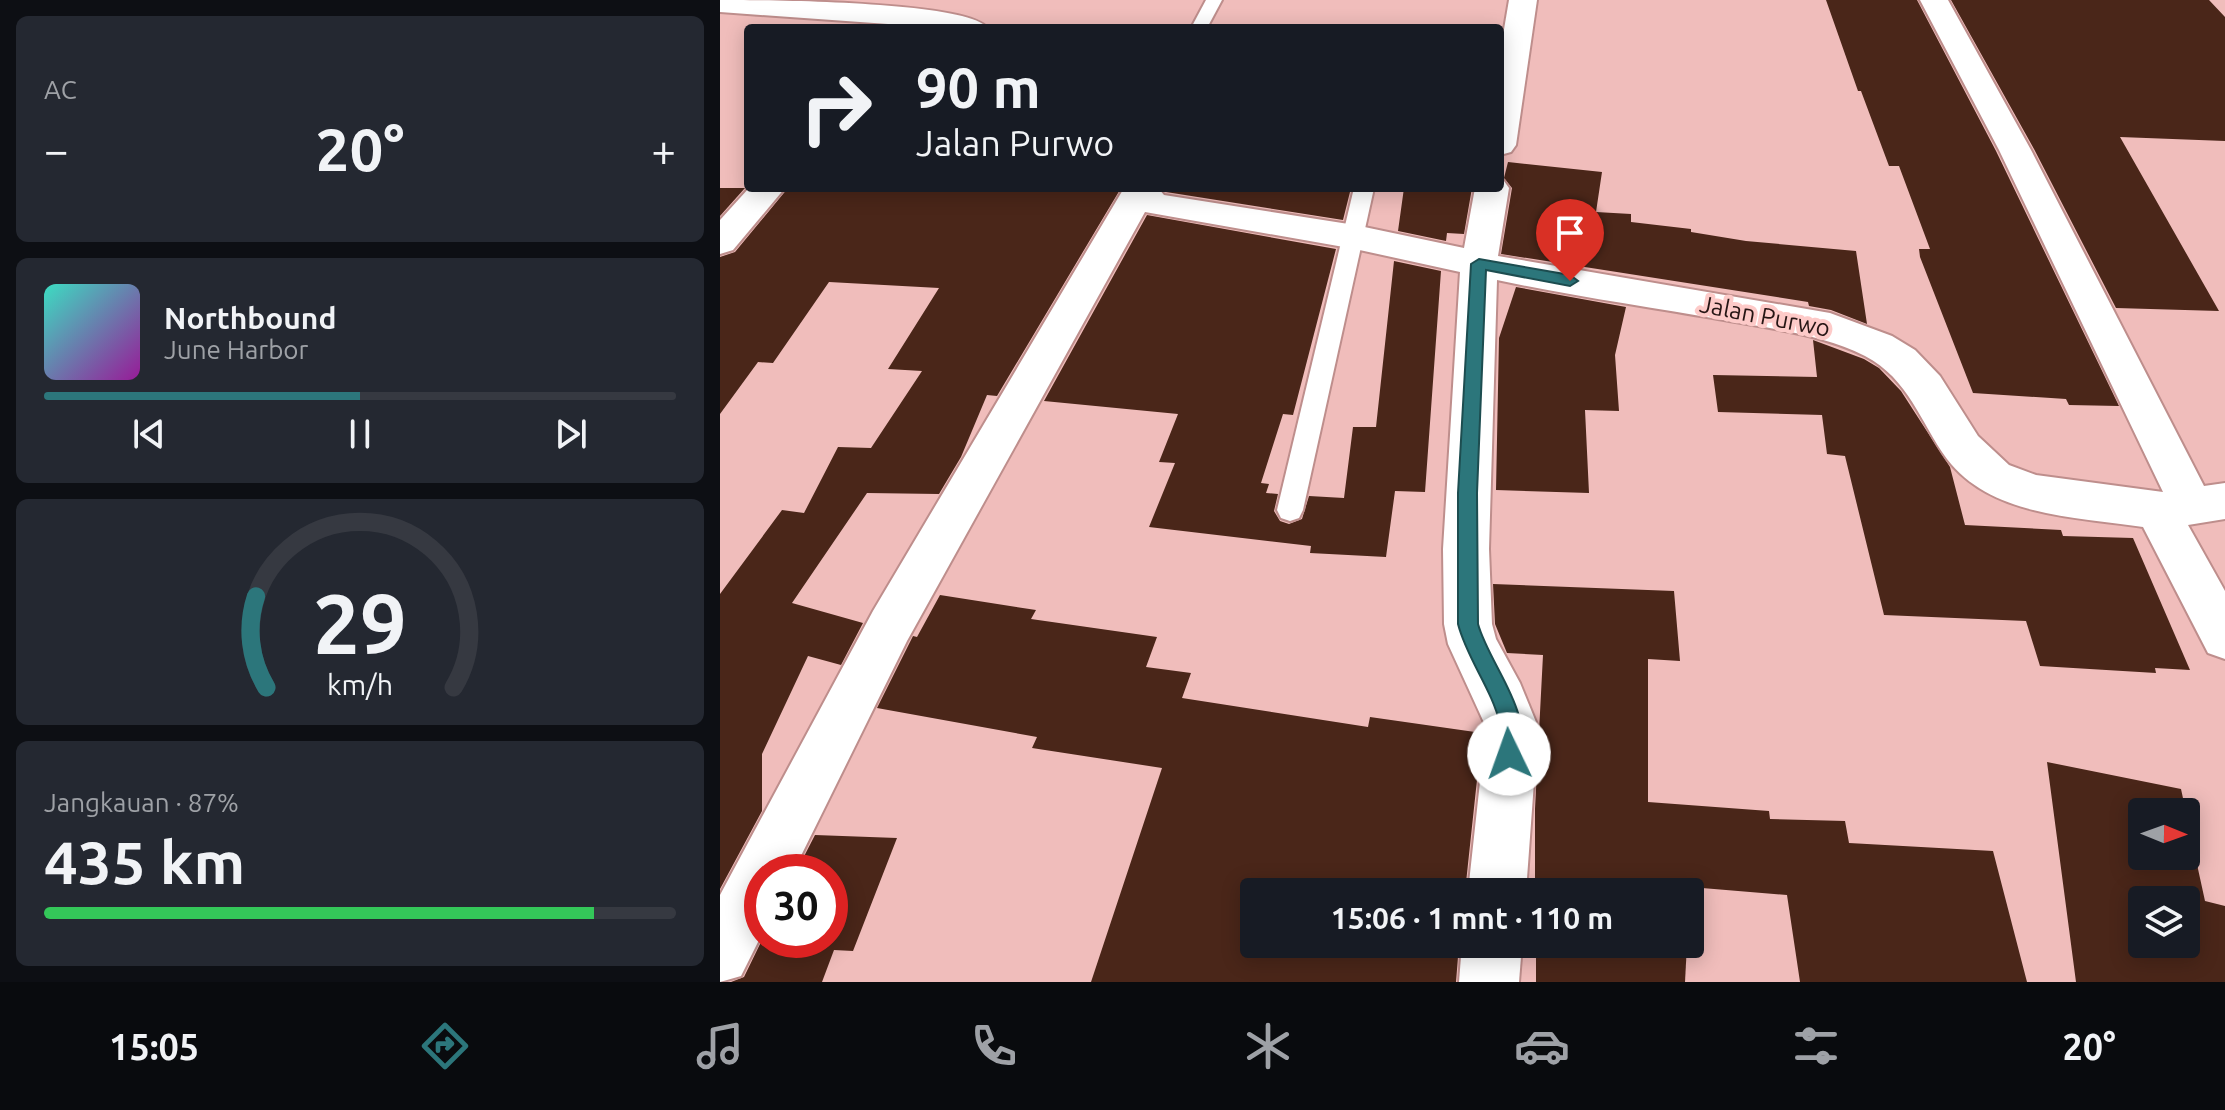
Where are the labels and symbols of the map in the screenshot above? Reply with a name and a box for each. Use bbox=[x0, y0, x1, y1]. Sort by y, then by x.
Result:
pin bbox=[1536, 199, 1604, 281]
street label: Jalan Purwo bbox=[1697, 290, 1833, 342]
position arrow bbox=[1467, 712, 1551, 796]
north arrow bbox=[2128, 798, 2200, 870]
speed limit sign: 30 bbox=[744, 854, 848, 958]

